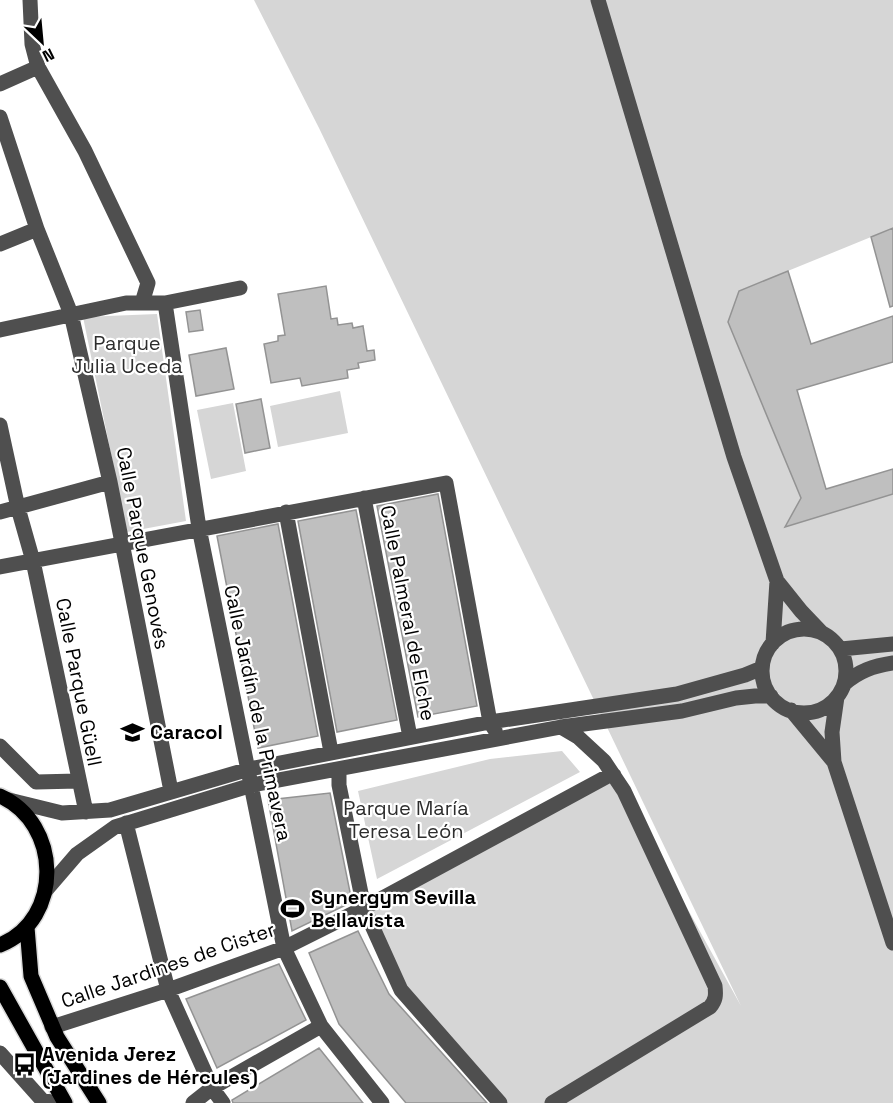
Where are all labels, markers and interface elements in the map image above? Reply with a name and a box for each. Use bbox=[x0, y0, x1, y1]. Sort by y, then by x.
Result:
north arrow bbox=[12, 12, 72, 72]
text: N bbox=[39, 43, 58, 67]
park label: Parque Julia Uceda bbox=[71, 330, 183, 379]
street label: Calle Parque Genovés bbox=[111, 445, 175, 651]
street label: Calle Palmeral de Elche bbox=[374, 503, 442, 723]
street label: Calle Jardín de la Primavera bbox=[218, 583, 298, 843]
street label: Calle Parque Güell bbox=[50, 596, 108, 768]
school or university icon: Caracol bbox=[119, 719, 145, 745]
place label: Caracol bbox=[150, 719, 223, 745]
park label: Parque María Teresa León bbox=[343, 795, 469, 844]
place label: Synergym Sevilla Bellavista bbox=[311, 884, 476, 933]
sports icon: Synergym Sevilla Bellavista bbox=[280, 895, 306, 921]
street label: Calle Jardines de Cister bbox=[57, 916, 279, 1014]
place label: Avenida Jerez (Jardines de Hércules) bbox=[42, 1041, 258, 1090]
bus stop icon: Avenida Jerez (Jardines de Hércules) bbox=[11, 1052, 37, 1078]

